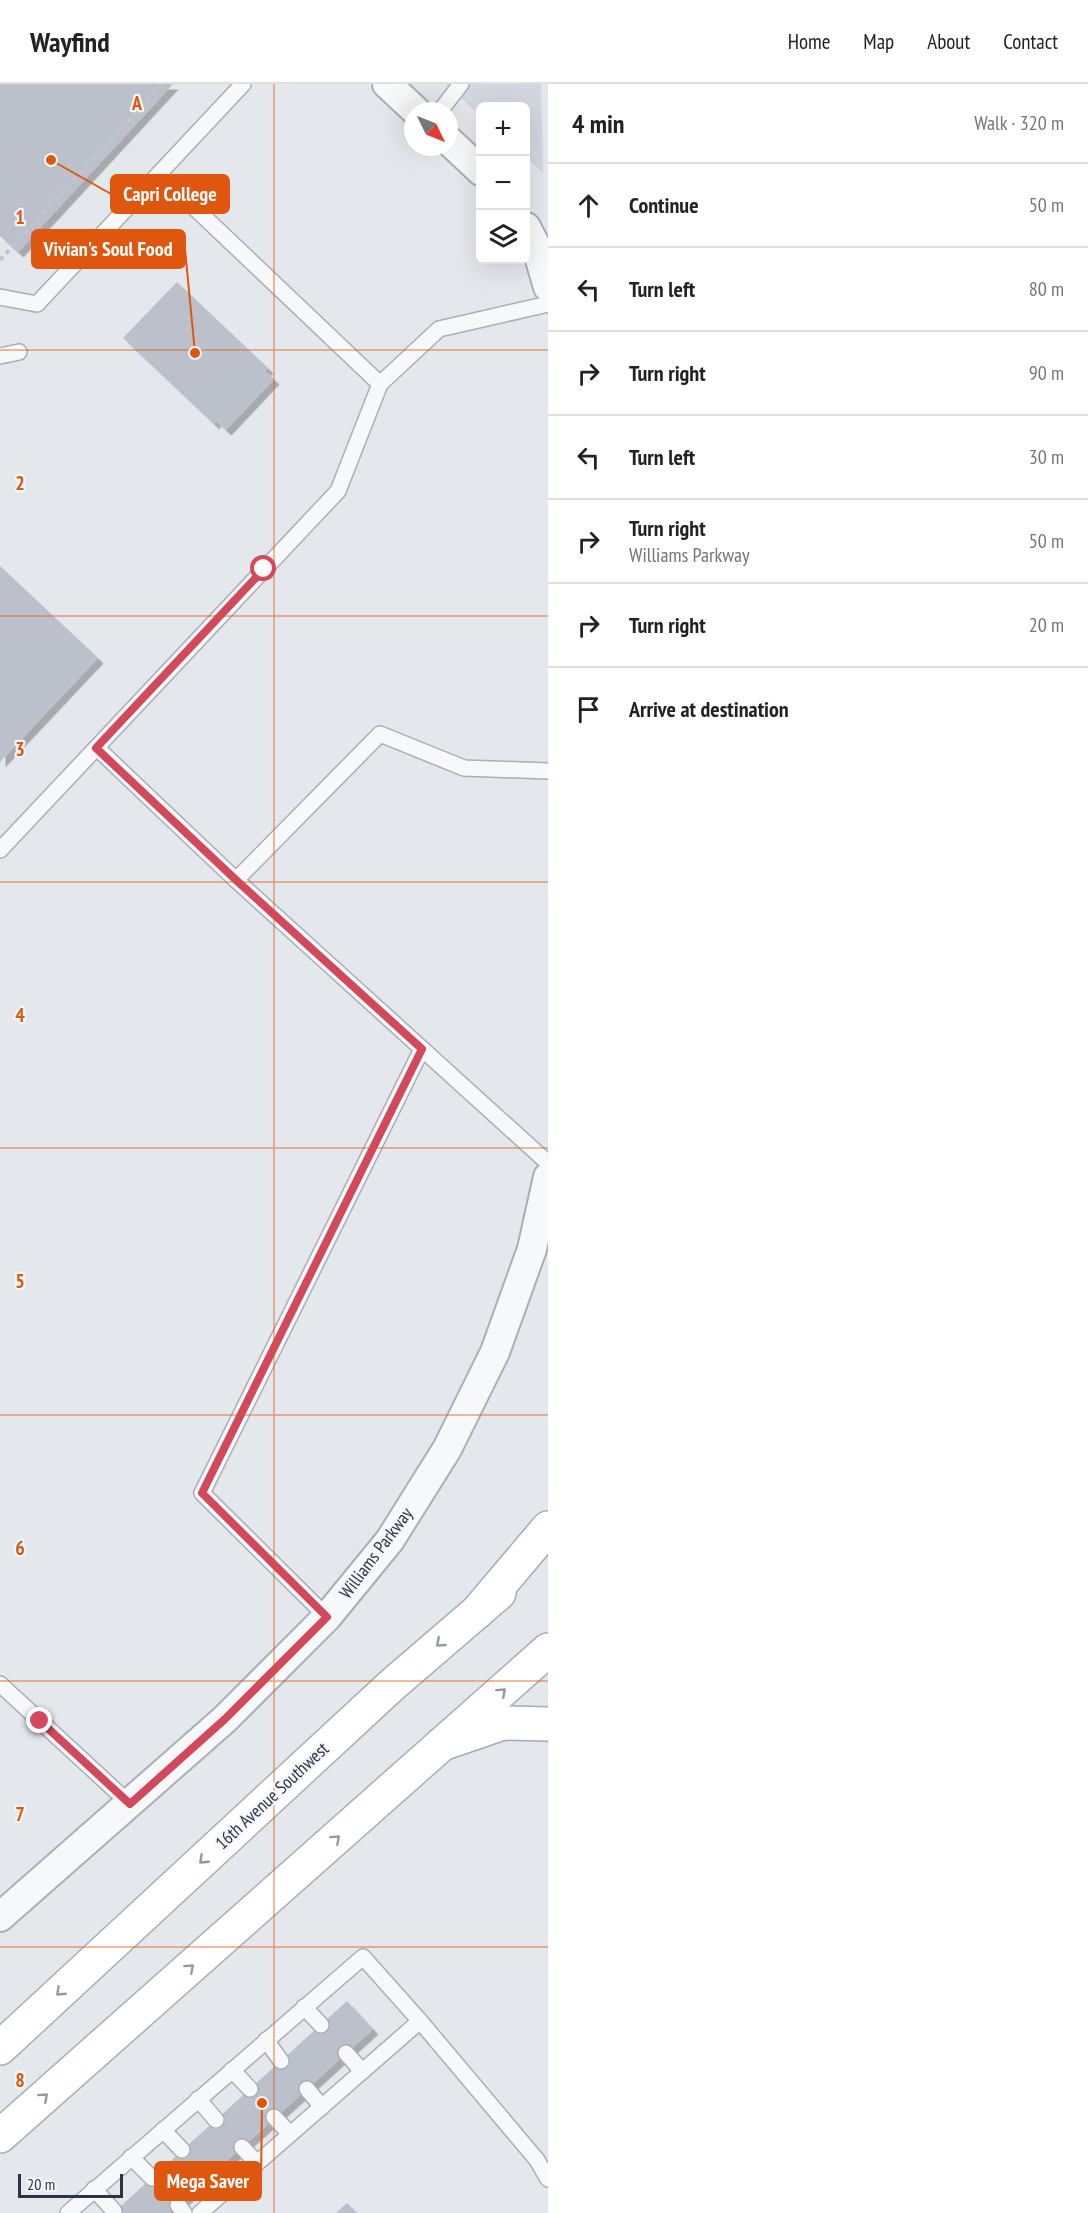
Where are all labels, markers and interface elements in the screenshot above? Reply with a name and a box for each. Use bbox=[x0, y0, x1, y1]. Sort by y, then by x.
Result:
text: Wayfind bbox=[30, 23, 110, 60]
text: Home bbox=[788, 28, 830, 55]
text: Map bbox=[863, 28, 894, 55]
text: About bbox=[927, 28, 970, 55]
text: Contact bbox=[1003, 28, 1058, 55]
text: A bbox=[131, 90, 143, 116]
north arrow bbox=[404, 102, 458, 156]
map controls bbox=[476, 102, 530, 264]
button: + bbox=[476, 102, 530, 156]
text: 4 min bbox=[572, 107, 625, 140]
text: Walk · 320 m bbox=[974, 110, 1064, 136]
button: − bbox=[476, 156, 530, 210]
callout: Capri College bbox=[111, 175, 229, 213]
text: Capri College bbox=[123, 181, 217, 207]
icon: ahead bbox=[572, 189, 605, 222]
text: Continue bbox=[629, 191, 699, 219]
text: 50 m bbox=[1029, 192, 1064, 218]
text: 1 bbox=[15, 204, 25, 230]
button: layers bbox=[476, 210, 530, 264]
callout: Vivian's Soul Food bbox=[32, 230, 185, 268]
text: Vivian's Soul Food bbox=[42, 236, 173, 262]
icon: left bbox=[572, 273, 605, 306]
text: Turn left bbox=[629, 275, 695, 303]
text: 80 m bbox=[1029, 276, 1064, 302]
icon: right bbox=[572, 357, 605, 390]
text: Turn right bbox=[629, 359, 706, 387]
text: 90 m bbox=[1029, 360, 1064, 386]
icon: left bbox=[572, 441, 605, 474]
text: Turn left bbox=[629, 443, 695, 471]
text: 30 m bbox=[1029, 444, 1064, 470]
text: 2 bbox=[15, 470, 25, 496]
text: Turn right bbox=[629, 514, 706, 542]
icon: right bbox=[572, 525, 605, 558]
text: 50 m bbox=[1029, 528, 1064, 554]
text: Williams Parkway bbox=[629, 542, 750, 568]
route start bbox=[250, 555, 276, 581]
icon: right bbox=[572, 609, 605, 642]
text: Turn right bbox=[629, 611, 706, 639]
text: 20 m bbox=[1029, 612, 1064, 638]
icon: arrive bbox=[572, 693, 605, 726]
text: Arrive at destination bbox=[629, 695, 789, 723]
text: 3 bbox=[15, 736, 25, 762]
text: 4 bbox=[15, 1002, 25, 1028]
text: 5 bbox=[15, 1268, 25, 1294]
street label: Williams Parkway bbox=[334, 1502, 418, 1603]
text: 6 bbox=[15, 1535, 25, 1561]
one-way arrow bbox=[436, 1636, 447, 1647]
one-way arrow bbox=[495, 1688, 505, 1699]
route end bbox=[26, 1707, 52, 1733]
street label: 16th Avenue Southwest bbox=[210, 1737, 333, 1854]
text: 7 bbox=[15, 1801, 25, 1827]
one-way arrow bbox=[329, 1835, 340, 1846]
one-way arrow bbox=[199, 1853, 210, 1864]
one-way arrow bbox=[183, 1964, 194, 1975]
one-way arrow bbox=[56, 1985, 67, 1996]
text: 8 bbox=[15, 2067, 25, 2093]
one-way arrow bbox=[37, 2093, 48, 2104]
callout: Mega Saver bbox=[155, 2162, 261, 2200]
text: Mega Saver bbox=[167, 2168, 249, 2194]
scale bar bbox=[18, 2171, 123, 2198]
text: 20 m bbox=[27, 2174, 55, 2194]

